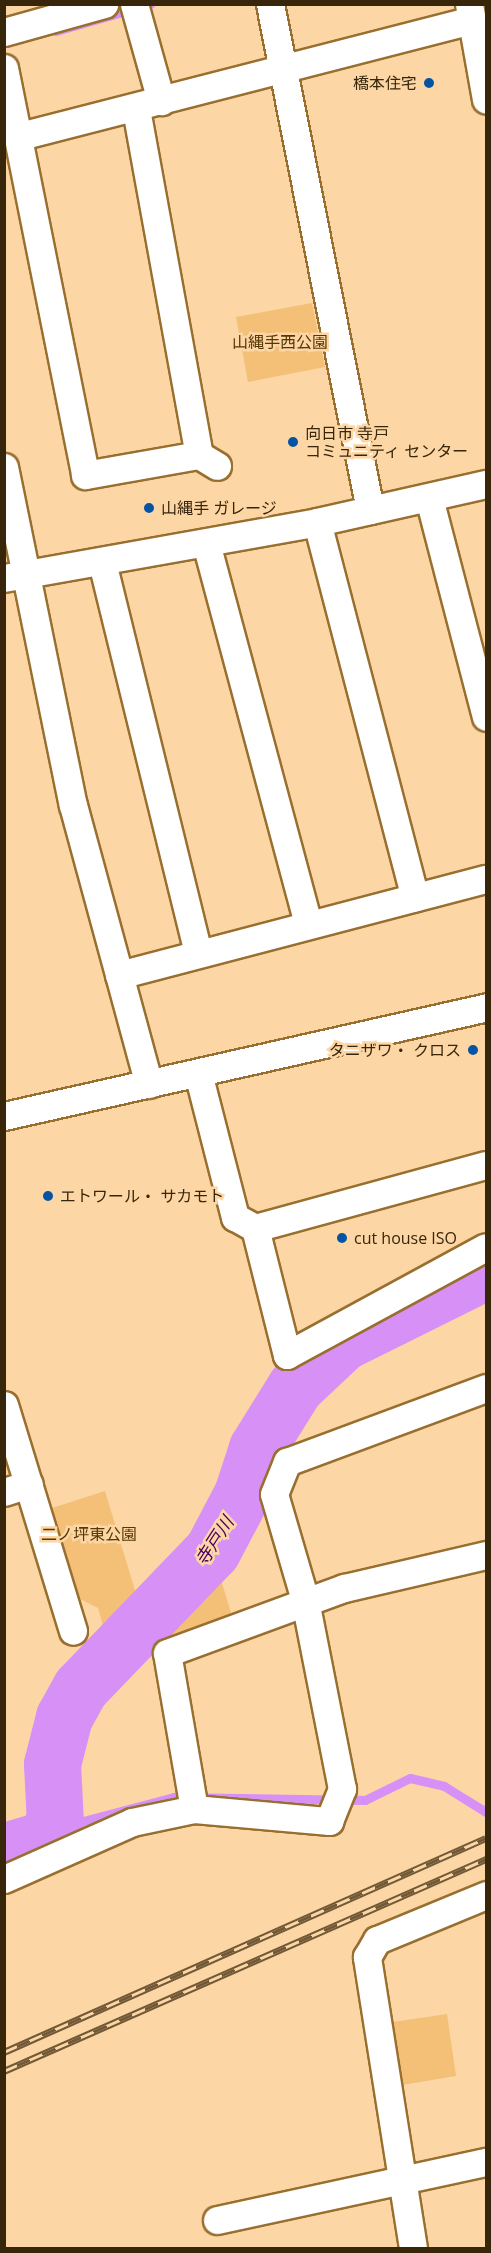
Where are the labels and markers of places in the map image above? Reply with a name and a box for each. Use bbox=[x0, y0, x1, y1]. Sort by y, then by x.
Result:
place label: 橋本住宅 bbox=[353, 73, 417, 93]
marker: 橋本住宅 bbox=[422, 76, 436, 90]
place label: 向日市 寺戸 コミュニティ センター bbox=[305, 423, 469, 461]
marker: 向日市 寺戸 コミュニティ センター bbox=[286, 435, 300, 449]
place label: 山縄手 ガレージ bbox=[161, 498, 277, 518]
marker: 山縄手 ガレージ bbox=[142, 501, 156, 515]
place label: タニザワ・ クロス bbox=[329, 1040, 461, 1060]
marker: タニザワ・ クロス bbox=[466, 1043, 480, 1057]
place label: エトワール・ サカモト bbox=[60, 1186, 224, 1206]
marker: エトワール・ サカモト bbox=[41, 1189, 55, 1203]
place label: cut house ISO bbox=[354, 1228, 457, 1248]
marker: cut house ISO bbox=[335, 1231, 349, 1245]

